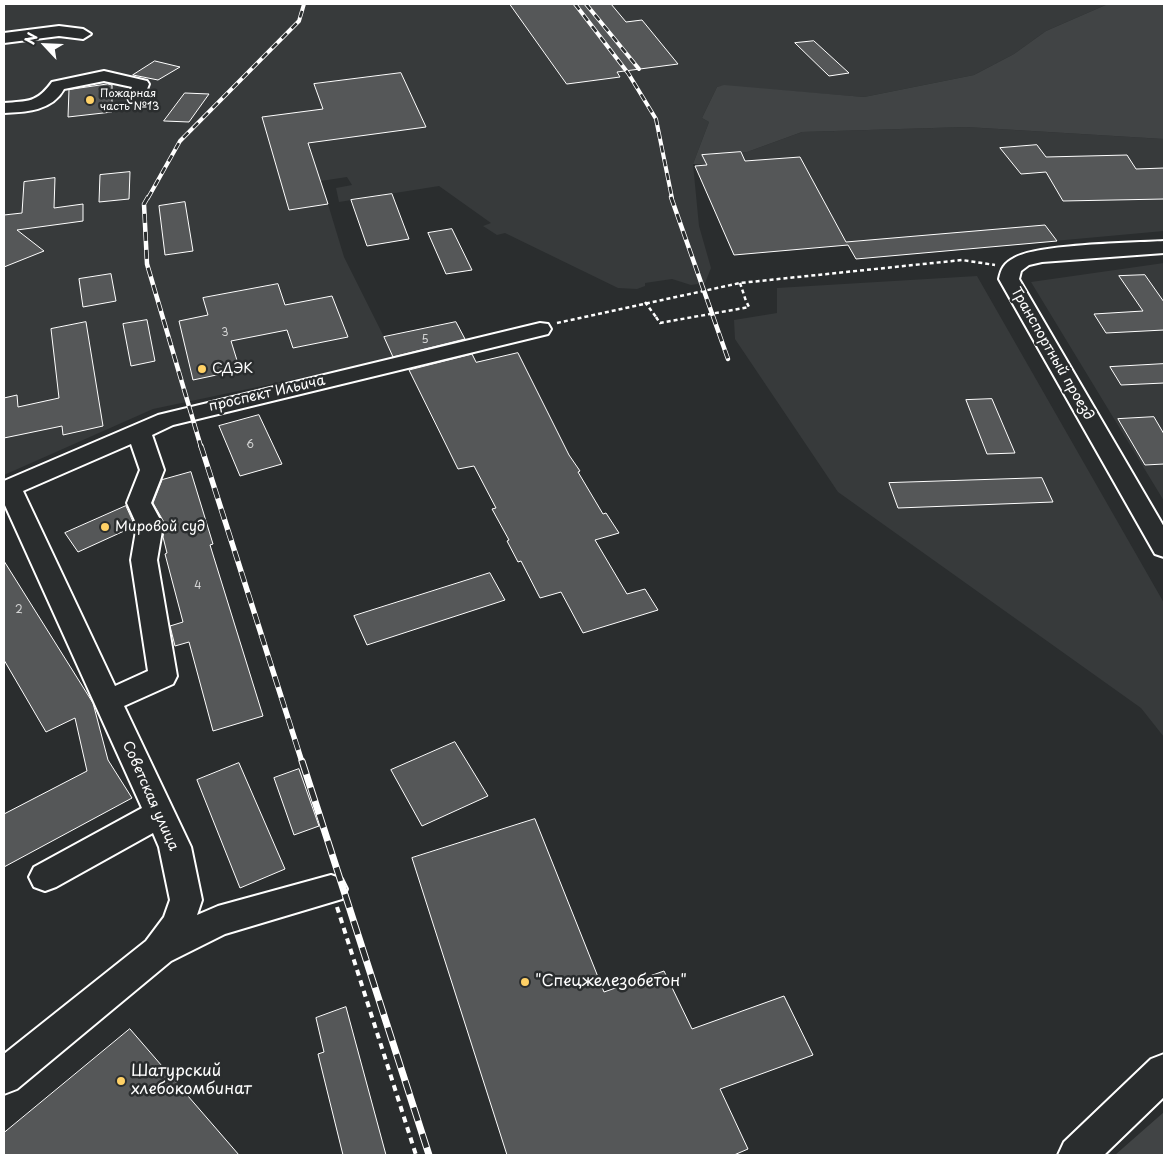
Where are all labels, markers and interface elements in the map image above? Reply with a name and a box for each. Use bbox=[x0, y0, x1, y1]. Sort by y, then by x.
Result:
north arrow bbox=[20, 20, 70, 70]
text: N bbox=[19, 29, 43, 48]
place label: Пожарная часть №13 bbox=[100, 87, 159, 113]
marker: Пожарная часть №13 bbox=[84, 94, 96, 106]
street label: Транспортный проезд bbox=[1007, 285, 1097, 423]
house number: 3 bbox=[221, 326, 229, 340]
house number: 5 bbox=[421, 333, 429, 347]
place label: СДЭК bbox=[212, 361, 253, 377]
marker: СДЭК bbox=[196, 363, 208, 375]
street label: проспект Ильича bbox=[207, 372, 327, 416]
house number: 6 bbox=[246, 438, 254, 452]
place label: Мировой суд bbox=[115, 519, 205, 535]
marker: Мировой суд bbox=[99, 521, 111, 533]
house number: 4 bbox=[194, 579, 202, 593]
house number: 2 bbox=[15, 603, 23, 617]
street label: Советская улица bbox=[118, 739, 182, 853]
place label: "Спецжелезобетон" bbox=[535, 972, 687, 992]
marker: "Спецжелезобетон" bbox=[519, 976, 531, 988]
place label: Шатурский хлебокомбинат bbox=[131, 1062, 252, 1100]
marker: Шатурский хлебокомбинат bbox=[115, 1075, 127, 1087]

